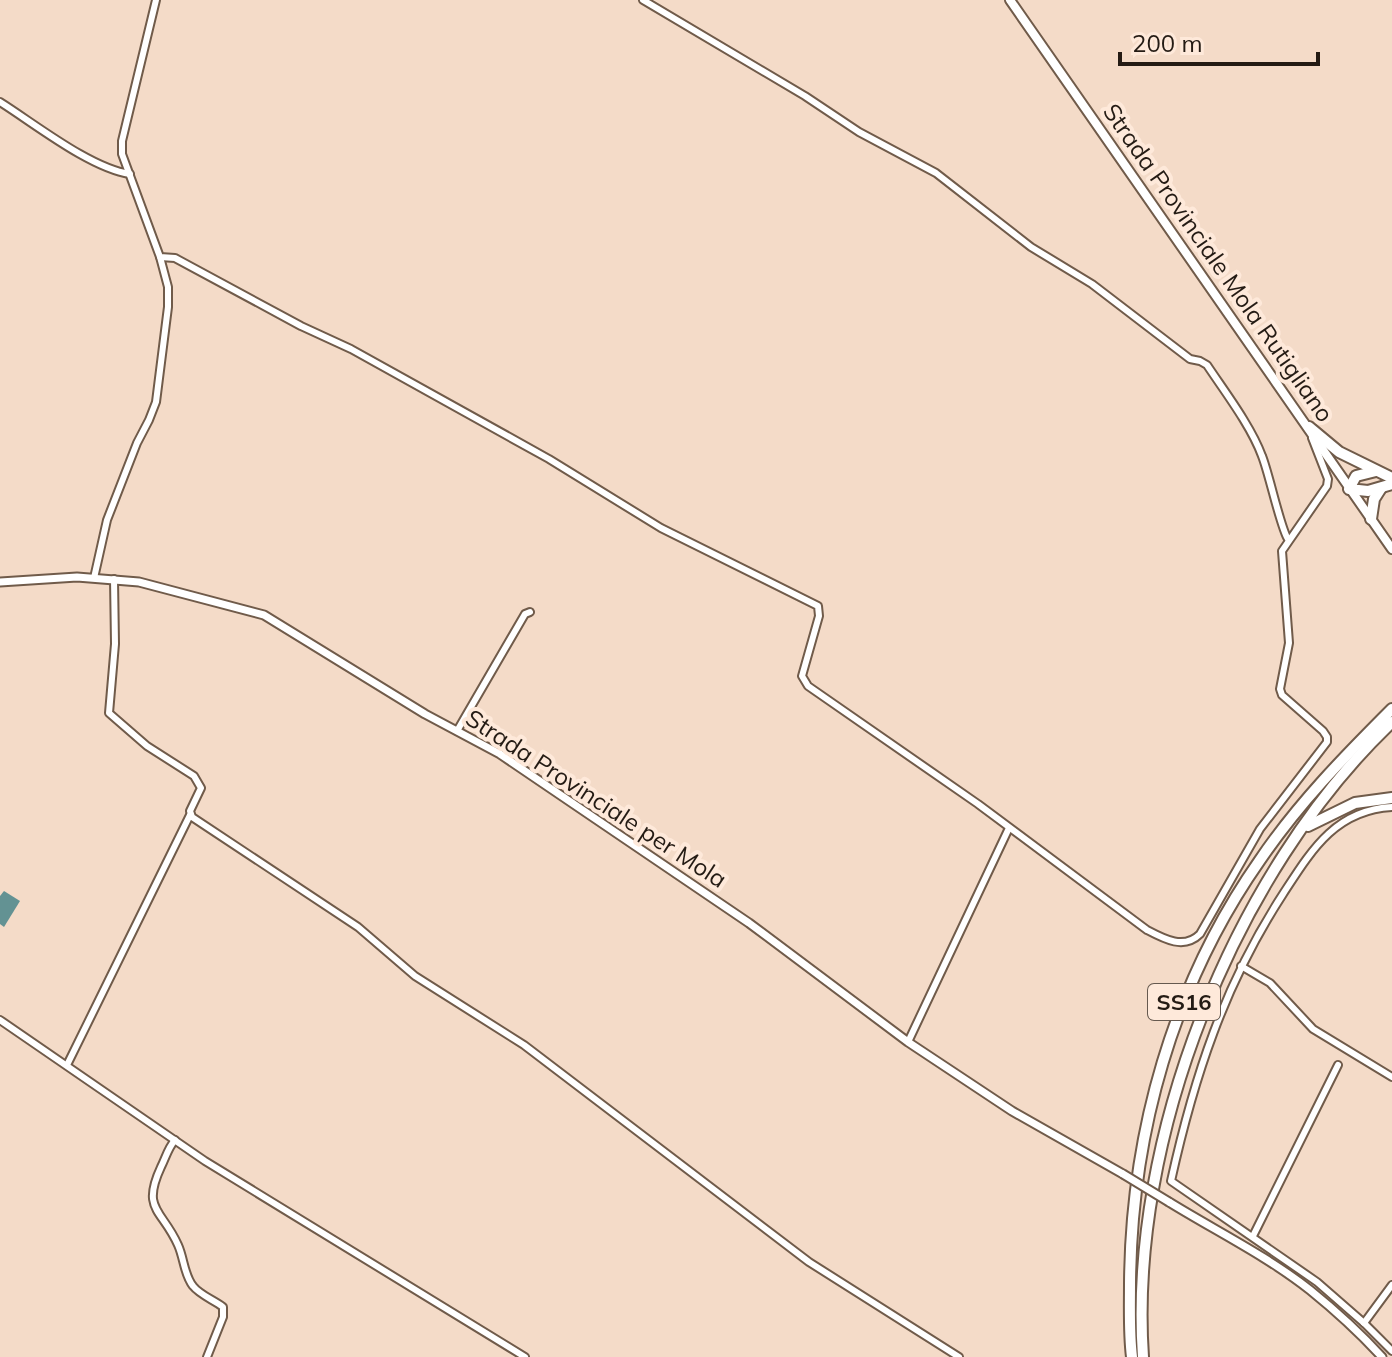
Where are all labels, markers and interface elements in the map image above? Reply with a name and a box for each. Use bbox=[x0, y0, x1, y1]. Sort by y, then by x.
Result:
scale bar bbox=[1120, 16, 1318, 66]
text: 200 m bbox=[1132, 28, 1203, 58]
street label: Strada Provinciale Mola Rutigliano bbox=[1097, 97, 1341, 427]
street label: Strada Provinciale per Mola bbox=[460, 702, 733, 894]
road number: SS16 bbox=[1148, 984, 1220, 1020]

